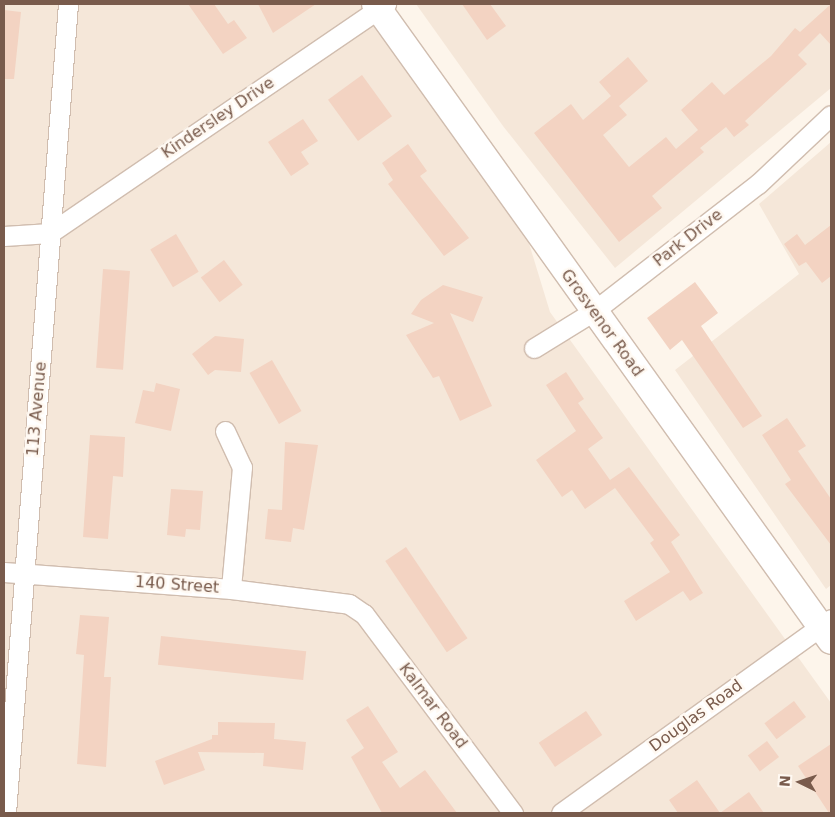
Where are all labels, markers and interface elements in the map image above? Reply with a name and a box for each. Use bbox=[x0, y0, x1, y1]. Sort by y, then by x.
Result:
street label: Kindersley Drive bbox=[158, 73, 278, 163]
street label: Park Drive bbox=[650, 205, 726, 271]
street label: Grosvenor Road bbox=[557, 266, 647, 380]
street label: 113 Avenue bbox=[23, 361, 51, 457]
street label: 140 Street bbox=[134, 572, 220, 598]
street label: Kalmar Road bbox=[395, 660, 471, 752]
street label: Douglas Road bbox=[646, 676, 746, 756]
north arrow bbox=[775, 757, 825, 807]
text: N bbox=[777, 775, 793, 787]

